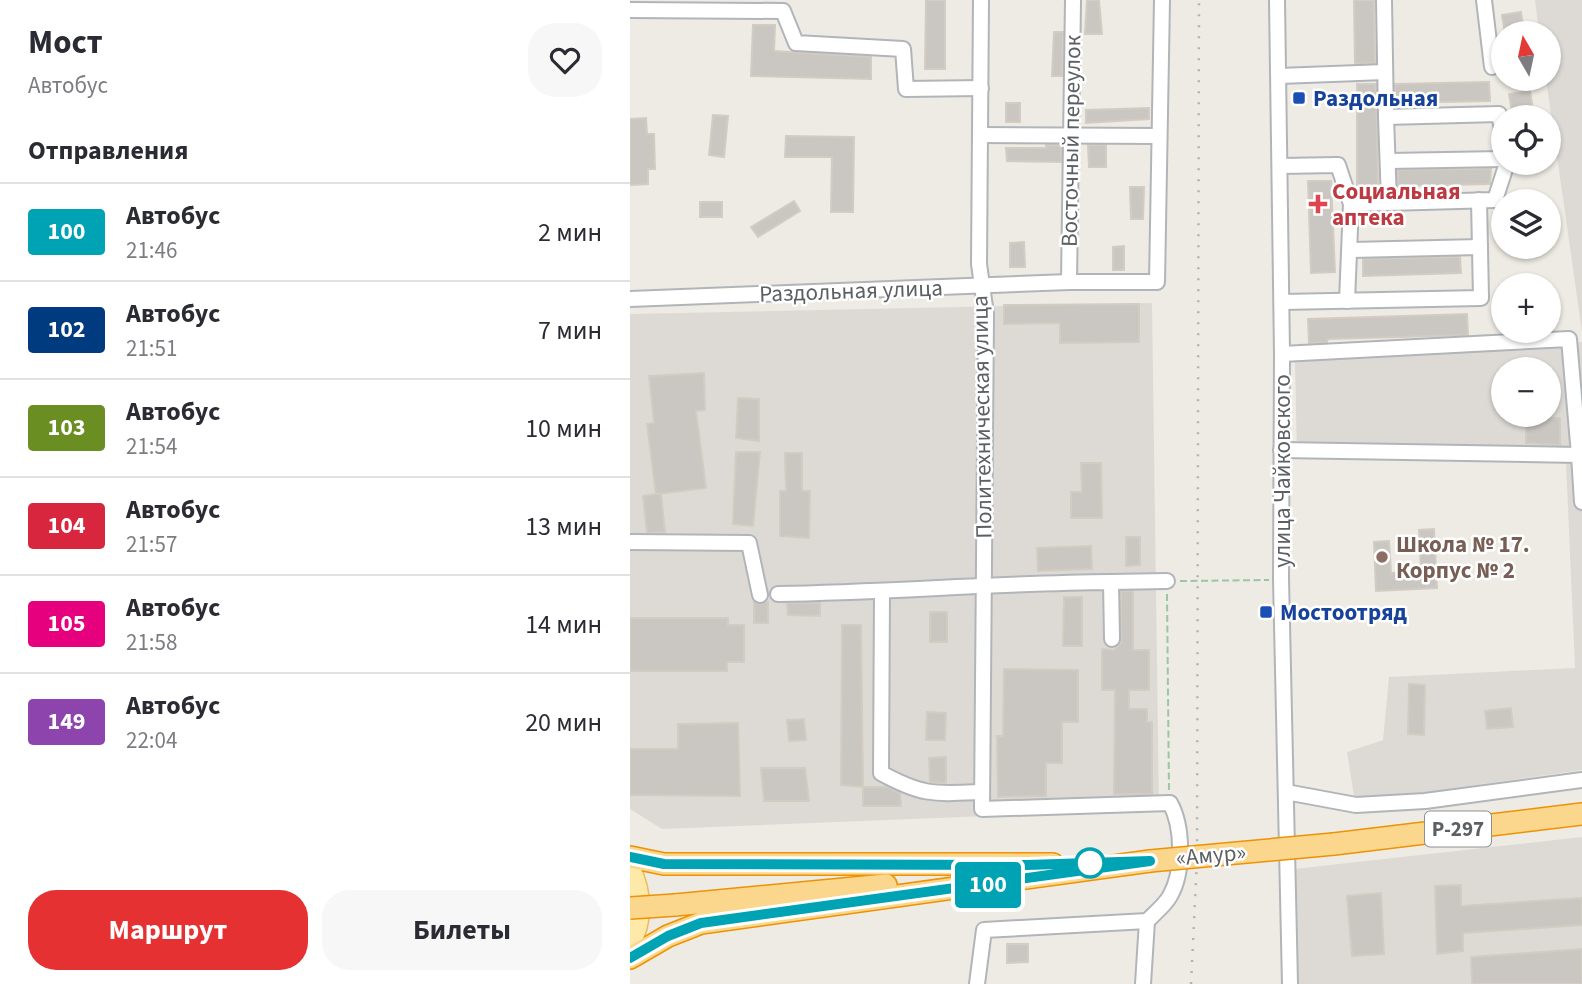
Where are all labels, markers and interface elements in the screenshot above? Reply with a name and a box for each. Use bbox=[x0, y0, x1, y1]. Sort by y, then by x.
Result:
text: Мост bbox=[28, 19, 103, 66]
north arrow bbox=[1491, 21, 1561, 91]
map controls bbox=[1491, 21, 1561, 427]
button: heart bbox=[528, 23, 602, 97]
street label: Восточный переулок bbox=[1053, 34, 1089, 247]
text: Автобус bbox=[28, 69, 108, 102]
place label: Раздольная bbox=[1313, 82, 1438, 115]
marker: Раздольная bbox=[1291, 90, 1307, 106]
button: locate bbox=[1491, 105, 1561, 175]
text: Отправления bbox=[28, 132, 188, 169]
place label: Социальная аптека bbox=[1332, 175, 1460, 234]
button: layers bbox=[1491, 189, 1561, 259]
marker: Социальная аптека bbox=[1310, 196, 1326, 212]
text: Автобус bbox=[126, 197, 220, 234]
text: 100 bbox=[47, 214, 86, 249]
text: 2 мин bbox=[538, 214, 602, 251]
text: 21:46 bbox=[126, 234, 177, 267]
street label: Раздольная улица bbox=[759, 271, 943, 311]
button: + bbox=[1491, 273, 1561, 343]
text: Автобус bbox=[126, 295, 220, 332]
street label: Политехническая улица bbox=[963, 295, 1001, 539]
text: 102 bbox=[47, 312, 86, 347]
text: 7 мин bbox=[538, 312, 602, 349]
text: 21:51 bbox=[126, 332, 177, 365]
button: − bbox=[1491, 357, 1561, 427]
street label: улица Чайковского bbox=[1266, 374, 1299, 568]
text: Автобус bbox=[126, 393, 220, 430]
text: 103 bbox=[47, 410, 86, 445]
text: 10 мин bbox=[525, 410, 602, 447]
text: 21:54 bbox=[126, 430, 177, 463]
text: Автобус bbox=[126, 491, 220, 528]
text: 104 bbox=[47, 508, 86, 543]
text: 13 мин bbox=[525, 508, 602, 545]
text: 21:57 bbox=[126, 528, 177, 561]
place label: Школа № 17. Корпус № 2 bbox=[1396, 528, 1530, 587]
marker: Школа № 17. Корпус № 2 bbox=[1374, 549, 1390, 565]
text: Автобус bbox=[126, 589, 220, 626]
place label: Мостоотряд bbox=[1280, 596, 1407, 629]
marker: Мостоотряд bbox=[1258, 604, 1274, 620]
text: 105 bbox=[47, 606, 86, 641]
text: 14 мин bbox=[525, 606, 602, 643]
text: 21:58 bbox=[126, 626, 177, 659]
text: Автобус bbox=[126, 687, 220, 724]
text: 149 bbox=[47, 704, 86, 739]
text: 20 мин bbox=[525, 704, 602, 741]
text: 22:04 bbox=[126, 724, 177, 757]
road number: Р-297 bbox=[1425, 812, 1491, 846]
street label: «Амур» bbox=[1175, 835, 1247, 875]
unlabelled marker bbox=[1075, 848, 1105, 878]
line badge: 100 bbox=[948, 862, 1028, 908]
text: 100 bbox=[969, 867, 1007, 902]
button: Маршрут bbox=[28, 890, 308, 970]
button: Билеты bbox=[322, 890, 602, 970]

